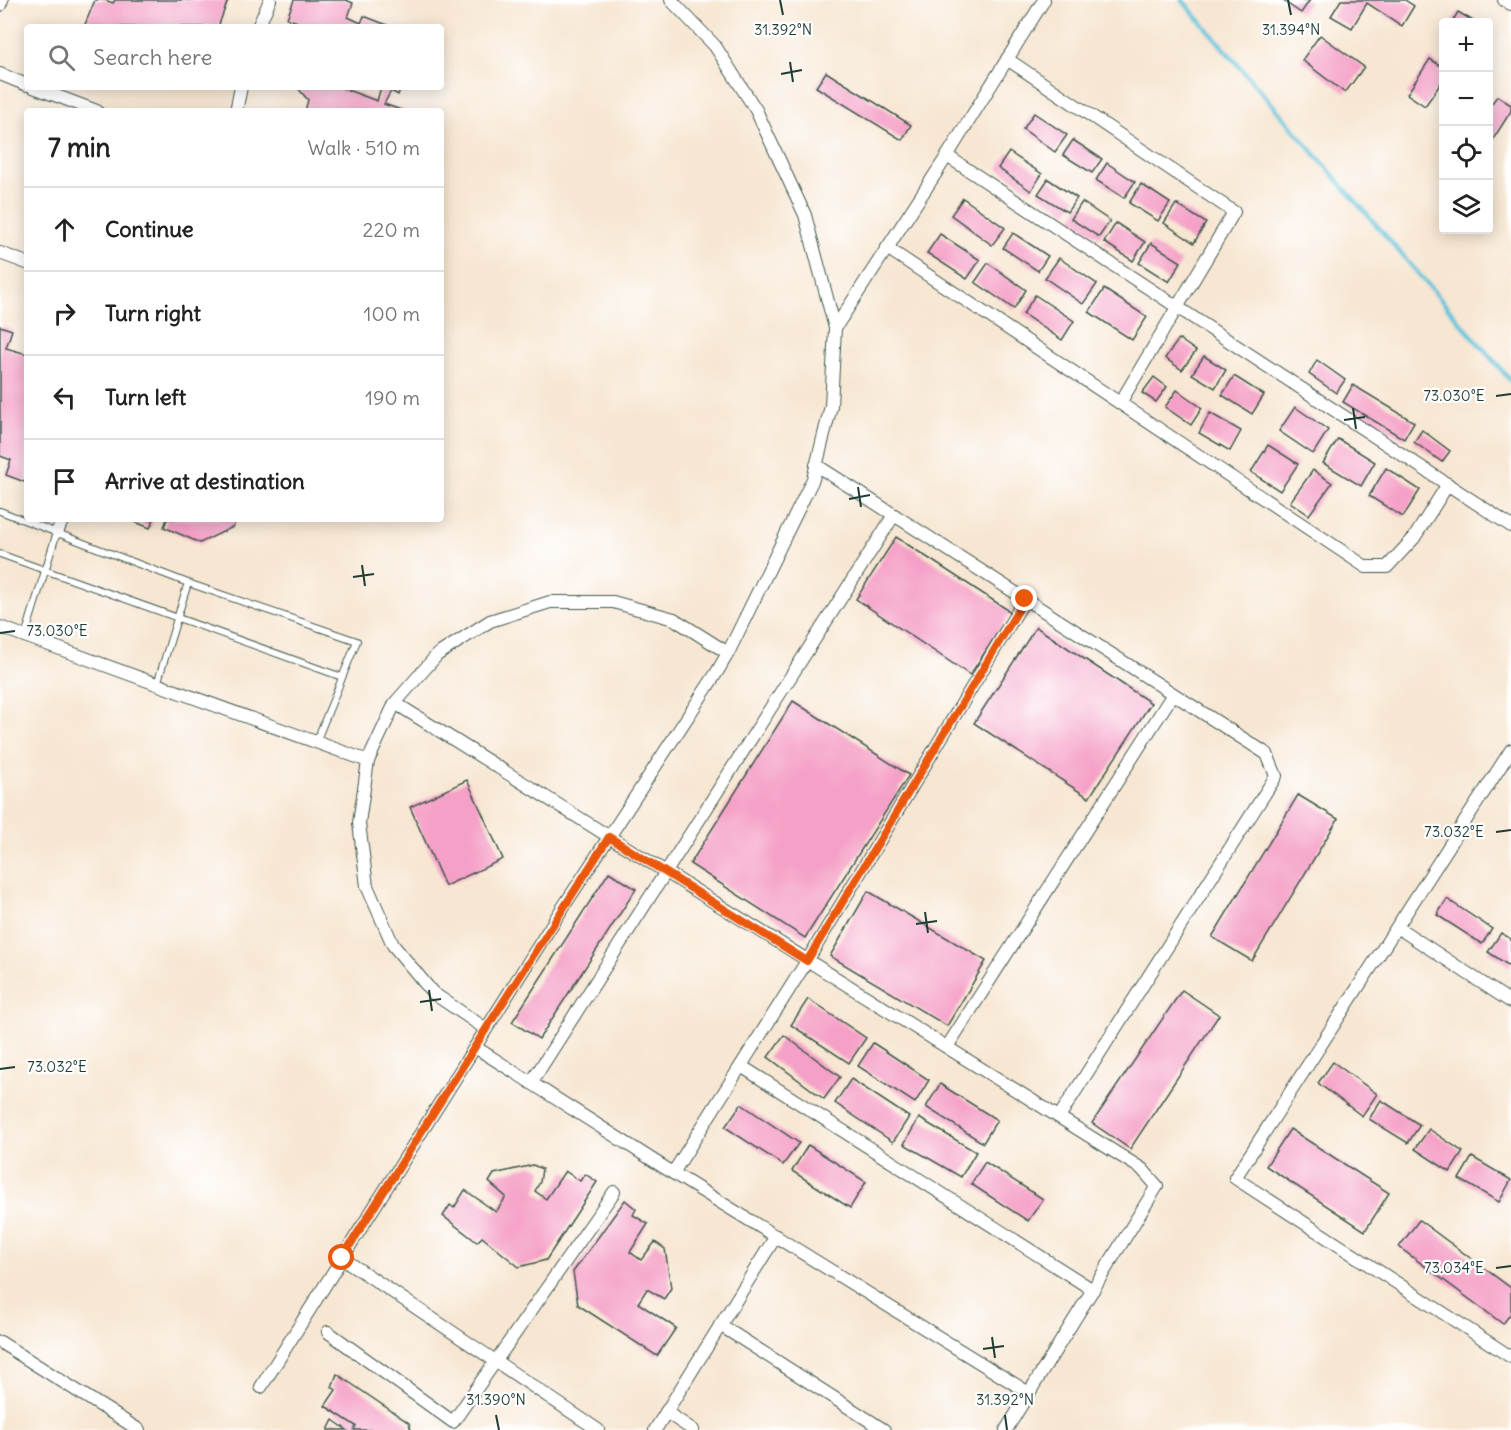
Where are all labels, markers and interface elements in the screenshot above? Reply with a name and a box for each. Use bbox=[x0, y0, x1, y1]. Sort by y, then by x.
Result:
map controls bbox=[1439, 18, 1493, 234]
button: + bbox=[1439, 18, 1493, 72]
text: 31.392°N bbox=[754, 20, 812, 39]
text: 31.394°N bbox=[1262, 20, 1320, 39]
search box bbox=[24, 24, 444, 90]
icon: search bbox=[45, 41, 78, 74]
text: Search here bbox=[93, 43, 212, 71]
button: − bbox=[1439, 72, 1493, 126]
button: locate bbox=[1439, 126, 1493, 180]
text: 7 min bbox=[48, 131, 111, 164]
text: Walk · 510 m bbox=[308, 135, 420, 160]
button: layers bbox=[1439, 180, 1493, 234]
icon: ahead bbox=[48, 213, 81, 246]
text: Continue bbox=[105, 215, 194, 243]
text: 220 m bbox=[363, 217, 420, 242]
icon: right bbox=[48, 297, 81, 330]
text: Turn right bbox=[105, 299, 201, 327]
text: 100 m bbox=[363, 301, 420, 326]
icon: left bbox=[48, 381, 81, 414]
text: Turn left bbox=[105, 383, 186, 411]
text: 190 m bbox=[365, 385, 420, 410]
text: 73.030°E bbox=[1423, 386, 1485, 405]
icon: arrive bbox=[48, 465, 81, 498]
text: Arrive at destination bbox=[105, 467, 305, 495]
route end bbox=[1011, 585, 1037, 611]
text: 73.030°E bbox=[26, 621, 88, 640]
text: 73.032°E bbox=[1424, 822, 1484, 841]
text: 73.032°E bbox=[27, 1057, 87, 1076]
route start bbox=[328, 1244, 354, 1270]
text: 73.034°E bbox=[1424, 1258, 1484, 1277]
text: 31.390°N bbox=[466, 1390, 526, 1409]
text: 31.392°N bbox=[976, 1390, 1034, 1409]

